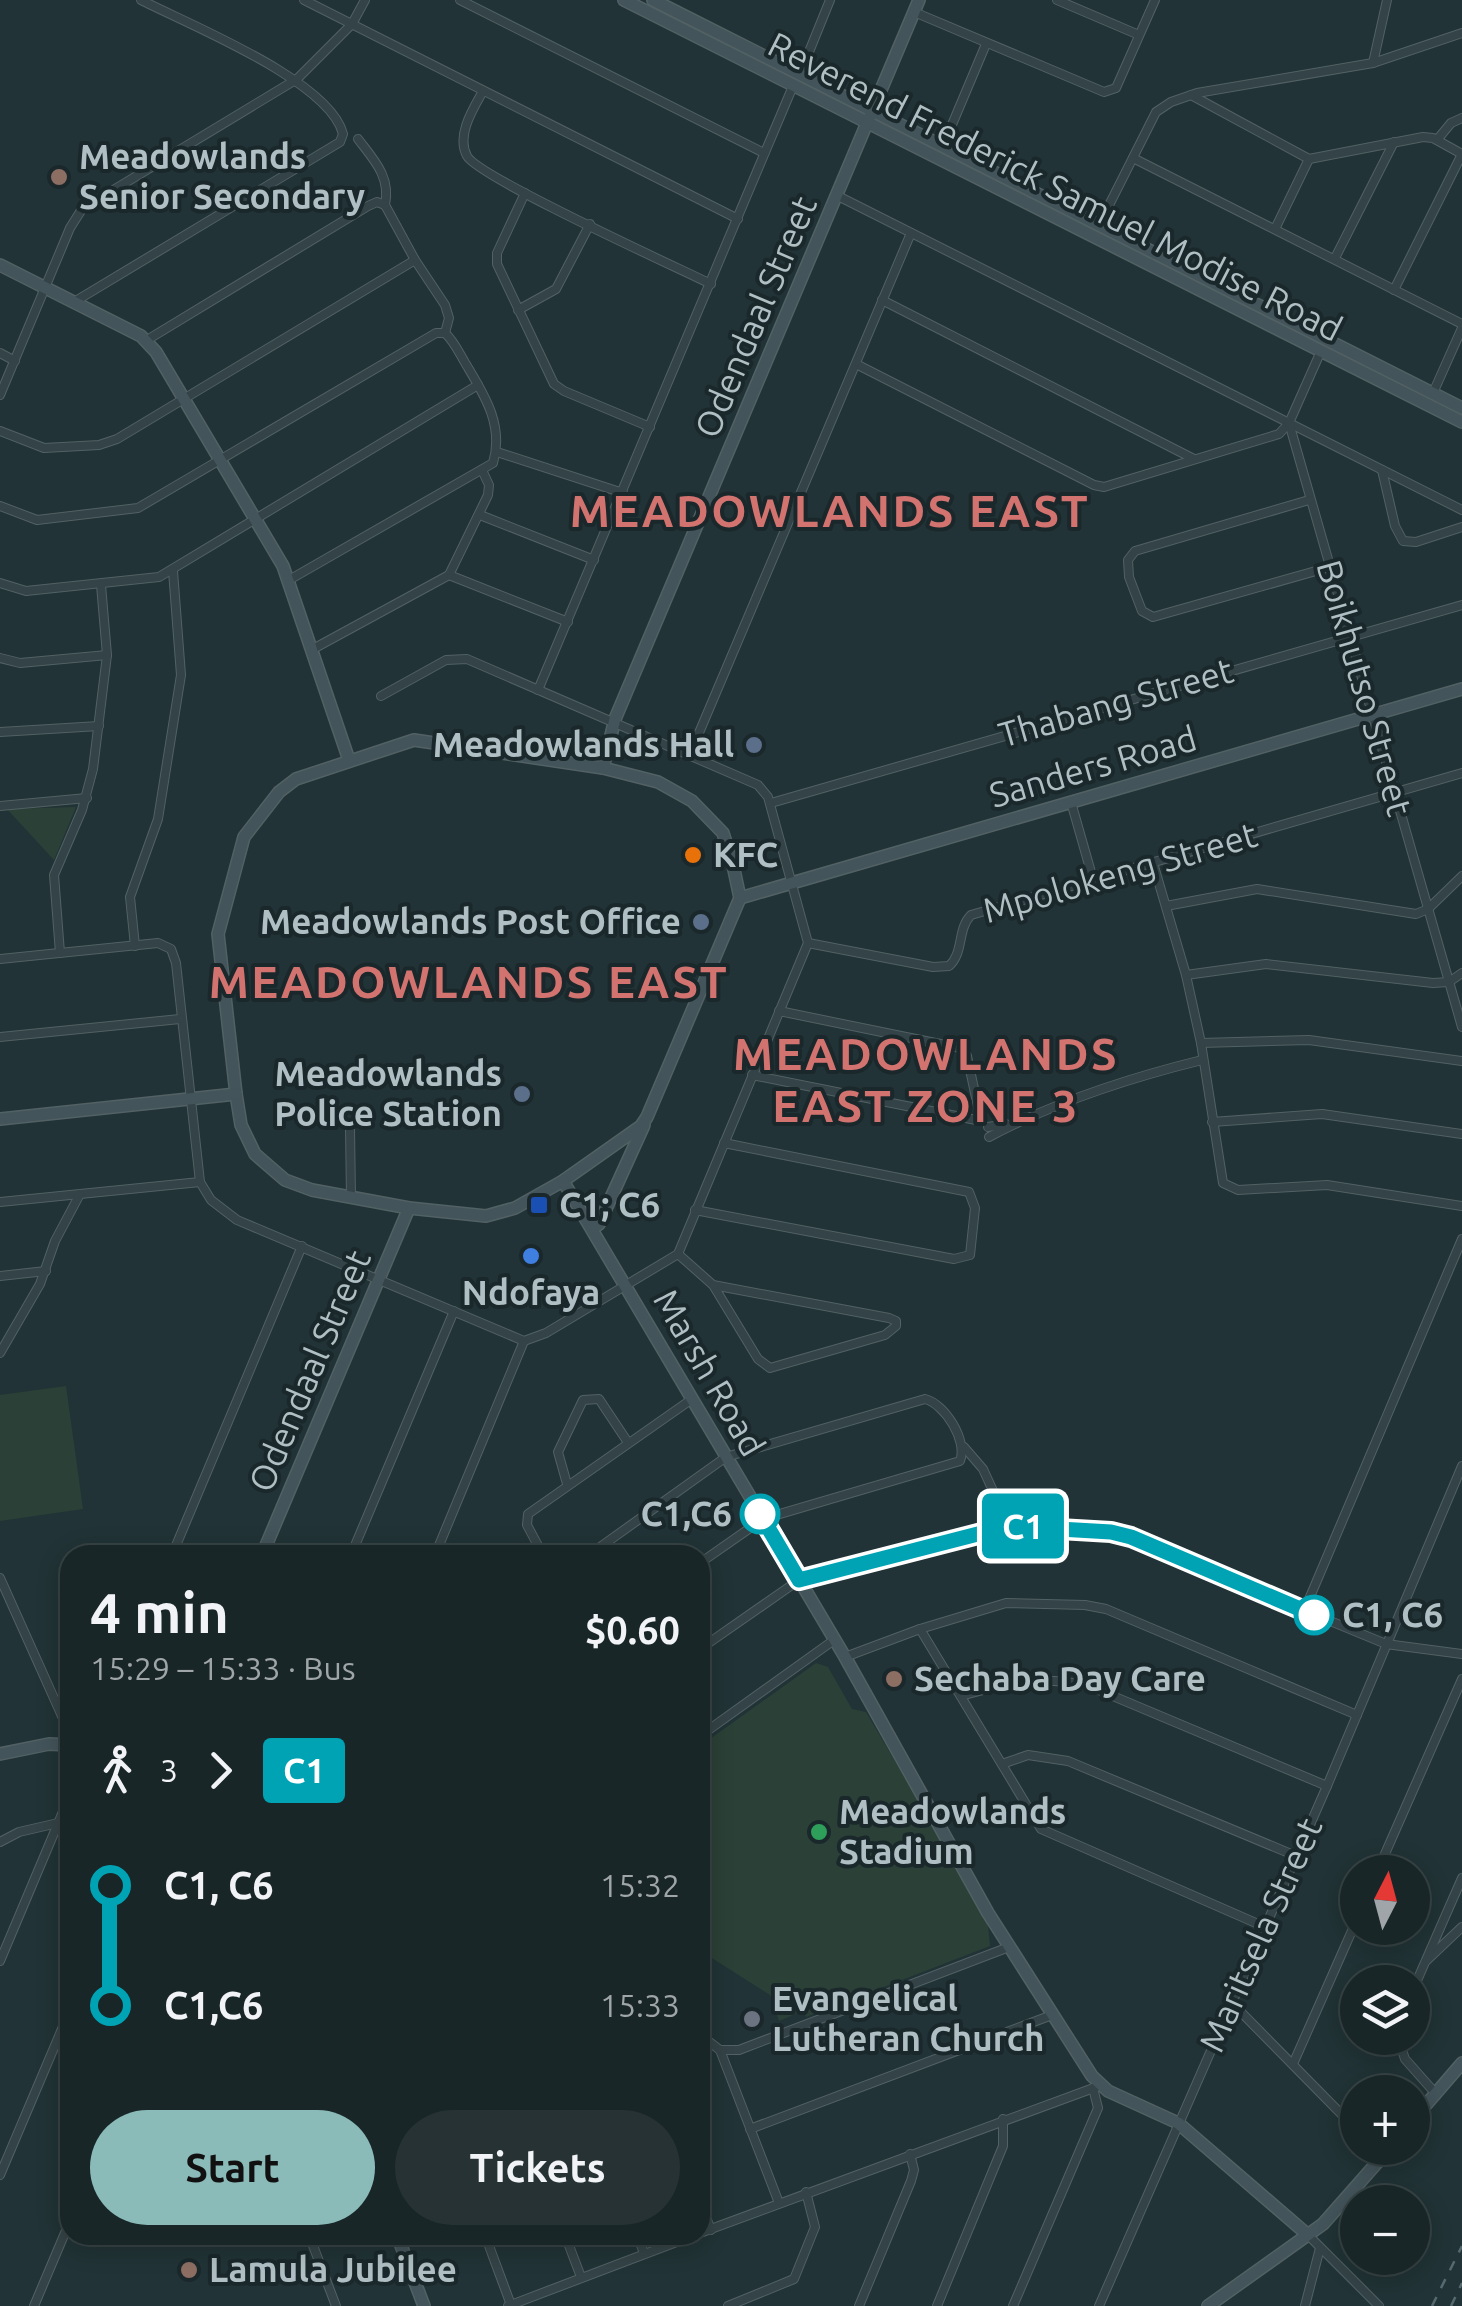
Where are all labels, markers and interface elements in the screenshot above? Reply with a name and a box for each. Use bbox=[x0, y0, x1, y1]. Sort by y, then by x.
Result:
street label: Reverend Frederick Samuel Modise Road bbox=[762, 23, 1349, 349]
place label: Meadowlands Senior Secondary bbox=[79, 136, 365, 216]
marker: Meadowlands Senior Secondary bbox=[48, 166, 70, 188]
street label: Odendaal Street bbox=[686, 190, 824, 443]
district label: MEADOWLANDS EAST bbox=[570, 485, 1090, 536]
street label: Boikhutso Street bbox=[1309, 555, 1421, 820]
street label: Thabang Street bbox=[994, 649, 1238, 755]
street label: Sanders Road bbox=[985, 717, 1201, 815]
place label: Meadowlands Hall bbox=[433, 724, 734, 764]
marker: Meadowlands Hall bbox=[743, 734, 765, 756]
street label: Mpolokeng Street bbox=[978, 814, 1262, 930]
place label: KFC bbox=[713, 834, 778, 874]
marker: KFC bbox=[682, 844, 704, 866]
place label: Meadowlands Post Office bbox=[260, 901, 681, 941]
marker: Meadowlands Post Office bbox=[690, 911, 712, 933]
district label: MEADOWLANDS EAST bbox=[209, 956, 729, 1007]
district label: MEADOWLANDS EAST ZONE 3 bbox=[733, 1028, 1119, 1131]
place label: Meadowlands Police Station bbox=[274, 1053, 502, 1133]
marker: Meadowlands Police Station bbox=[511, 1083, 533, 1105]
place label: C1; C6 bbox=[559, 1184, 660, 1224]
marker: C1; C6 bbox=[528, 1194, 550, 1216]
street label: Odendaal Street bbox=[240, 1244, 378, 1497]
marker: Ndofaya bbox=[520, 1245, 542, 1267]
place label: Ndofaya bbox=[462, 1272, 600, 1312]
street label: Marsh Road bbox=[646, 1282, 774, 1463]
place label: C1,C6 bbox=[640, 1493, 732, 1533]
line badge: C1 bbox=[978, 1494, 1068, 1558]
marker: C1,C6 bbox=[741, 1495, 779, 1533]
text: C1 bbox=[1002, 1506, 1044, 1546]
text: 4 min bbox=[90, 1582, 229, 1643]
place label: C1, C6 bbox=[1342, 1594, 1443, 1634]
marker: C1, C6 bbox=[1295, 1596, 1333, 1634]
text: $0.60 bbox=[585, 1609, 680, 1651]
text: 15:29 – 15:33 · Bus bbox=[90, 1650, 356, 1686]
place label: Sechaba Day Care bbox=[914, 1658, 1206, 1698]
marker: Sechaba Day Care bbox=[883, 1668, 905, 1690]
icon: walk bbox=[90, 1743, 145, 1798]
icon: forward bbox=[193, 1743, 248, 1798]
text: C1 bbox=[283, 1750, 325, 1790]
text: 3 bbox=[160, 1752, 178, 1788]
place label: Meadowlands Stadium bbox=[839, 1791, 1066, 1871]
street label: Maritsela Street bbox=[1191, 1811, 1330, 2058]
marker: Meadowlands Stadium bbox=[808, 1821, 830, 1843]
north arrow bbox=[1340, 1855, 1430, 1945]
map controls bbox=[1340, 1855, 1430, 2275]
text: C1, C6 bbox=[164, 1864, 274, 1906]
text: 15:32 bbox=[600, 1867, 680, 1903]
button: layers bbox=[1340, 1965, 1430, 2055]
place label: Evangelical Lutheran Church bbox=[772, 1978, 1044, 2058]
text: C1,C6 bbox=[164, 1984, 263, 2026]
text: 15:33 bbox=[600, 1987, 680, 2023]
marker: Evangelical Lutheran Church bbox=[741, 2008, 763, 2030]
button: + bbox=[1340, 2075, 1430, 2165]
button: Start bbox=[90, 2110, 375, 2225]
button: Tickets bbox=[395, 2110, 680, 2225]
button: − bbox=[1340, 2185, 1430, 2275]
place label: Lamula Jubilee bbox=[209, 2249, 457, 2289]
marker: Lamula Jubilee bbox=[178, 2259, 200, 2281]

